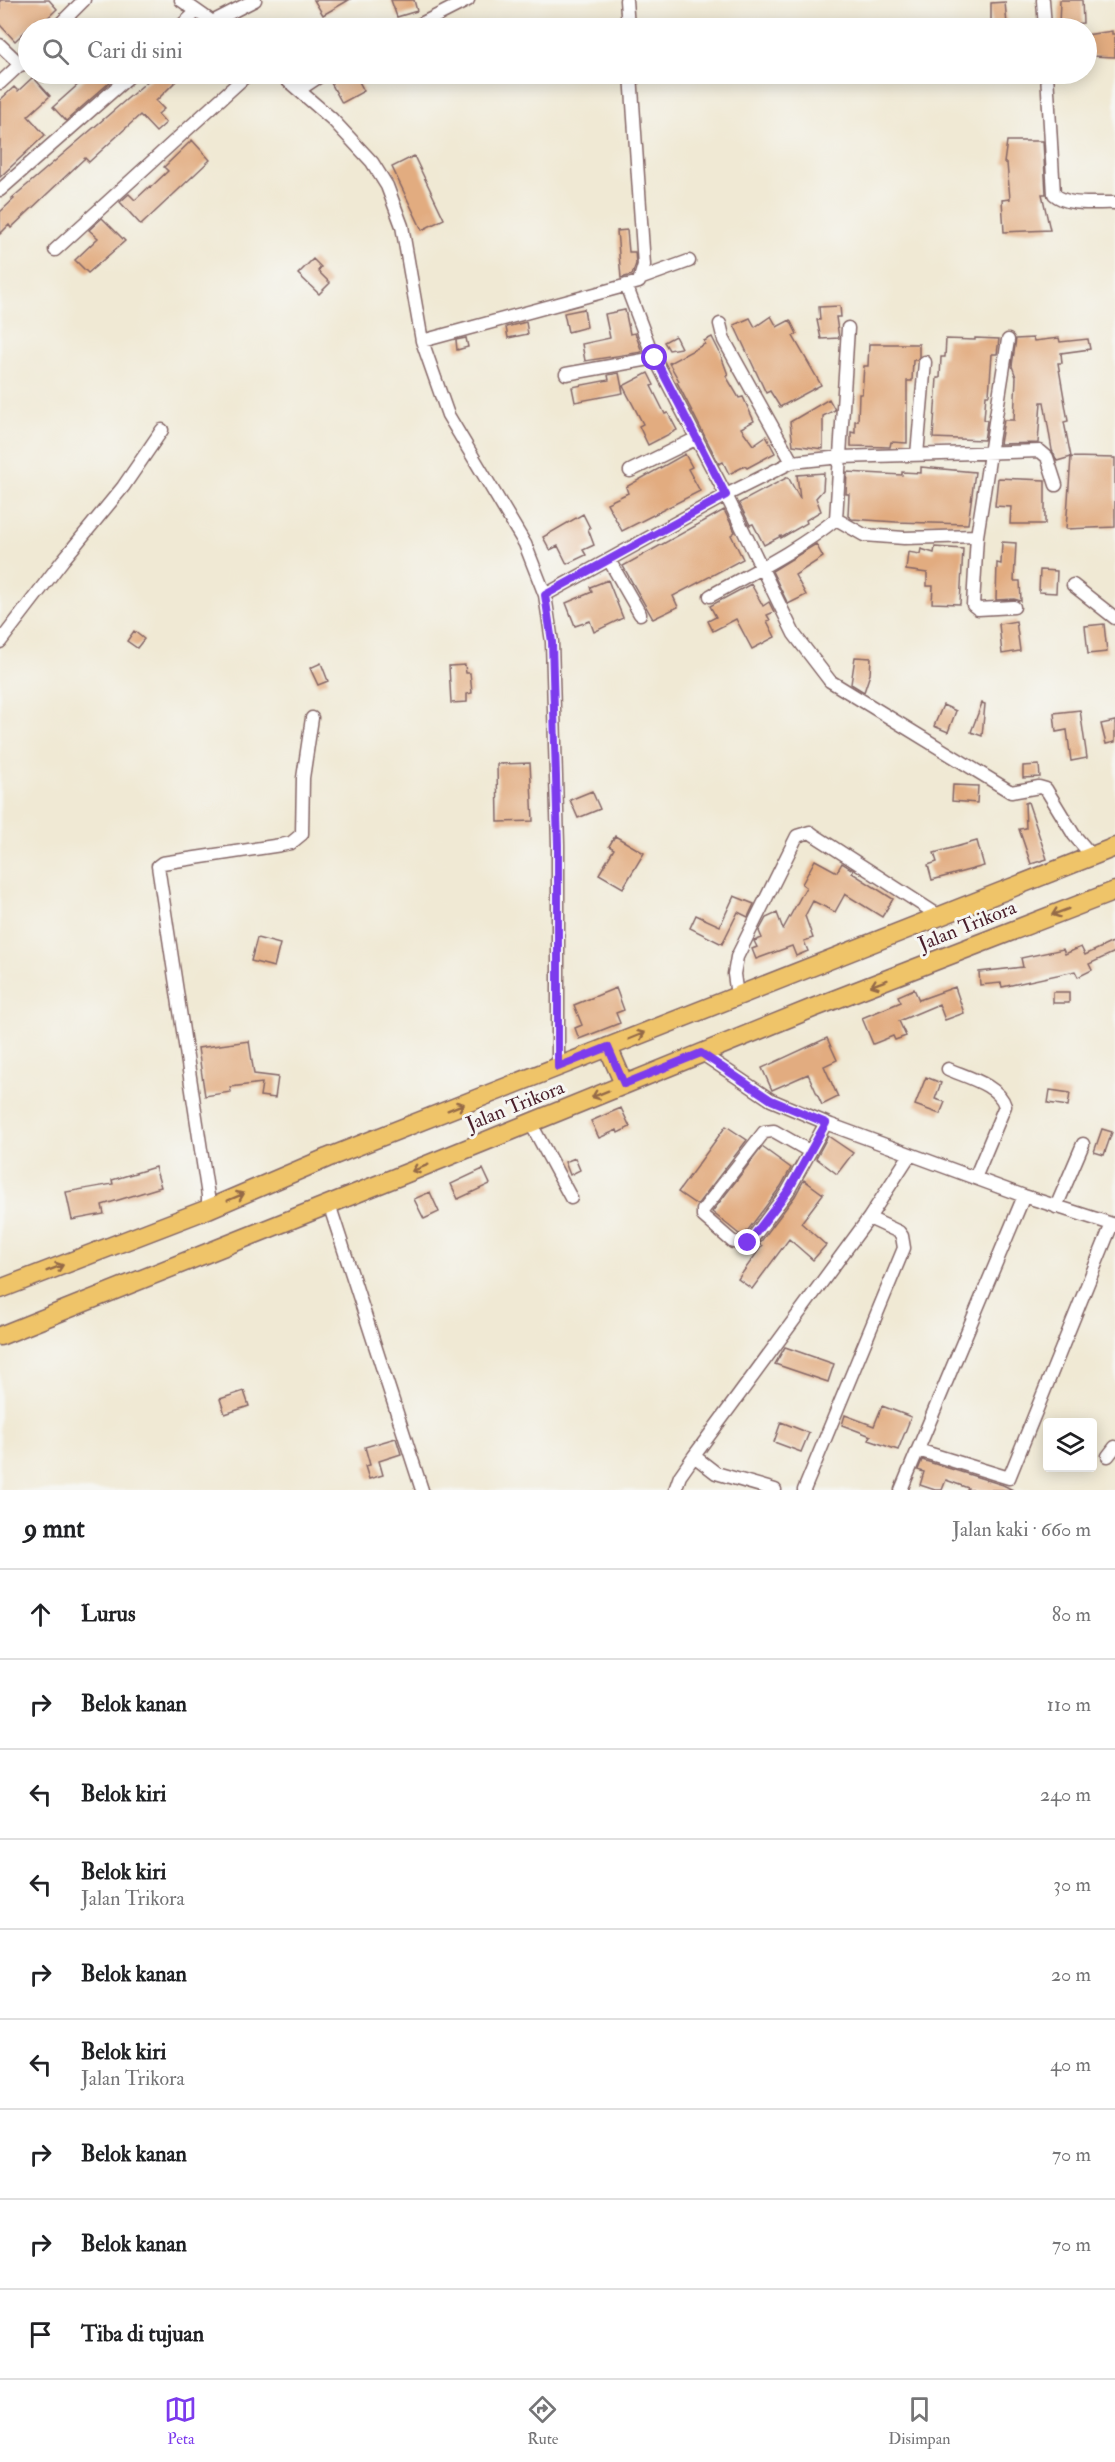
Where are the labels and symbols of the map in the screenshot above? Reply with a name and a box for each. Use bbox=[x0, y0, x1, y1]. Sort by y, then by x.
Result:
route start bbox=[641, 344, 667, 370]
street label: Jalan Trikora bbox=[913, 894, 1021, 957]
one-way arrow bbox=[1052, 907, 1070, 918]
one-way arrow bbox=[870, 979, 889, 990]
one-way arrow bbox=[627, 1029, 646, 1040]
street label: Jalan Trikora bbox=[461, 1074, 569, 1137]
one-way arrow bbox=[592, 1089, 610, 1100]
one-way arrow bbox=[446, 1101, 464, 1112]
one-way arrow bbox=[411, 1163, 430, 1174]
one-way arrow bbox=[226, 1191, 245, 1202]
route end bbox=[734, 1229, 760, 1255]
one-way arrow bbox=[45, 1262, 63, 1273]

